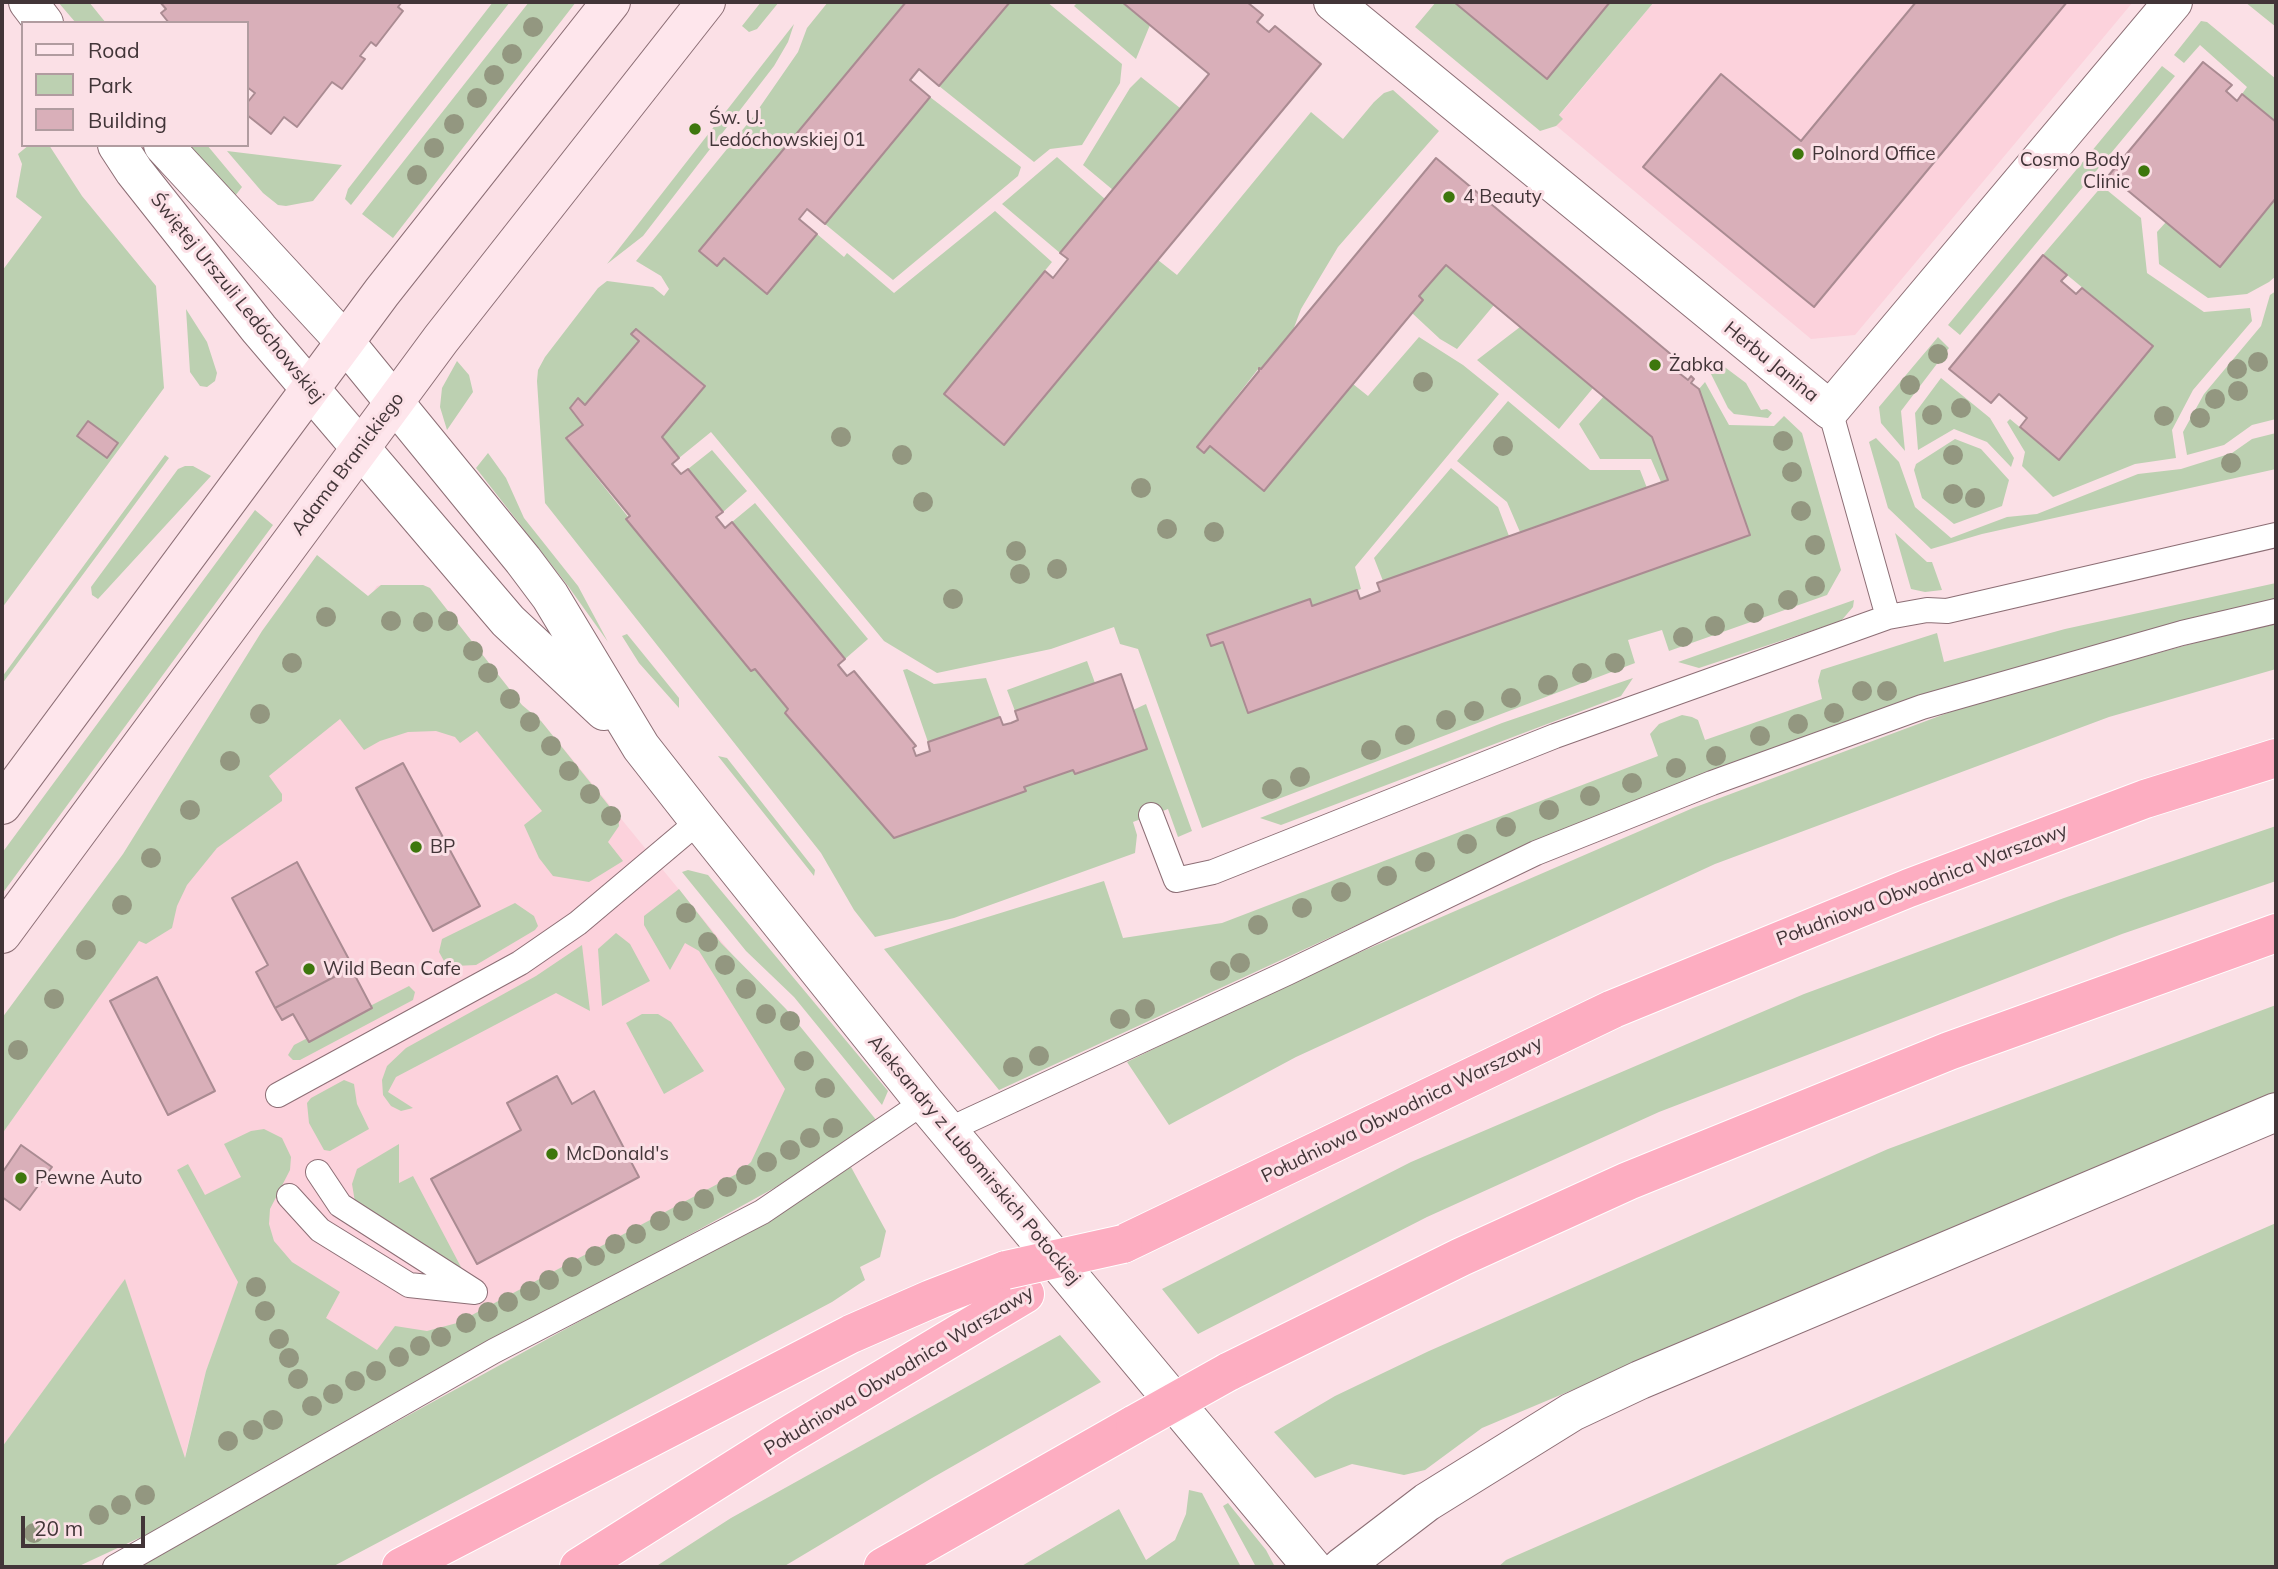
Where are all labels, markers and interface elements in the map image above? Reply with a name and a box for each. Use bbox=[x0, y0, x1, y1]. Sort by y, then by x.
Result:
legend bbox=[21, 21, 248, 147]
text: Road bbox=[88, 37, 139, 63]
text: Park bbox=[88, 72, 132, 98]
text: Building bbox=[88, 107, 167, 133]
place label: Św. U. Ledóchowskiej 01 bbox=[709, 107, 866, 151]
marker: Św. U. Ledóchowskiej 01 bbox=[687, 121, 703, 137]
place label: Polnord Office bbox=[1812, 143, 1936, 165]
marker: Polnord Office bbox=[1790, 146, 1806, 162]
place label: Cosmo Body Clinic bbox=[2020, 149, 2130, 193]
marker: Cosmo Body Clinic bbox=[2136, 163, 2152, 179]
place label: 4 Beauty bbox=[1463, 186, 1542, 208]
street label: Świętej Urszuli Ledóchowskiej bbox=[145, 189, 329, 407]
marker: 4 Beauty bbox=[1441, 189, 1457, 205]
street label: Herbu Janina bbox=[1719, 317, 1823, 407]
place label: Żabka bbox=[1669, 354, 1724, 376]
marker: Żabka bbox=[1647, 357, 1663, 373]
street label: Adama Branickiego bbox=[287, 388, 409, 540]
street label: Południowa Obwodnica Warszawy bbox=[1773, 819, 2071, 951]
place label: BP bbox=[430, 836, 455, 858]
marker: BP bbox=[408, 839, 424, 855]
place label: Wild Bean Cafe bbox=[323, 958, 461, 980]
marker: Wild Bean Cafe bbox=[301, 961, 317, 977]
street label: Aleksandry z Lubomirskich Potockiej bbox=[863, 1031, 1085, 1289]
street label: Południowa Obwodnica Warszawy bbox=[1258, 1032, 1546, 1188]
place label: McDonald's bbox=[566, 1143, 669, 1165]
marker: McDonald's bbox=[544, 1146, 560, 1162]
place label: Pewne Auto bbox=[35, 1167, 142, 1189]
marker: Pewne Auto bbox=[13, 1170, 29, 1186]
street label: Południowa Obwodnica Warszawy bbox=[760, 1281, 1038, 1461]
scale bar bbox=[24, 1502, 149, 1546]
text: 20 m bbox=[34, 1515, 83, 1541]

